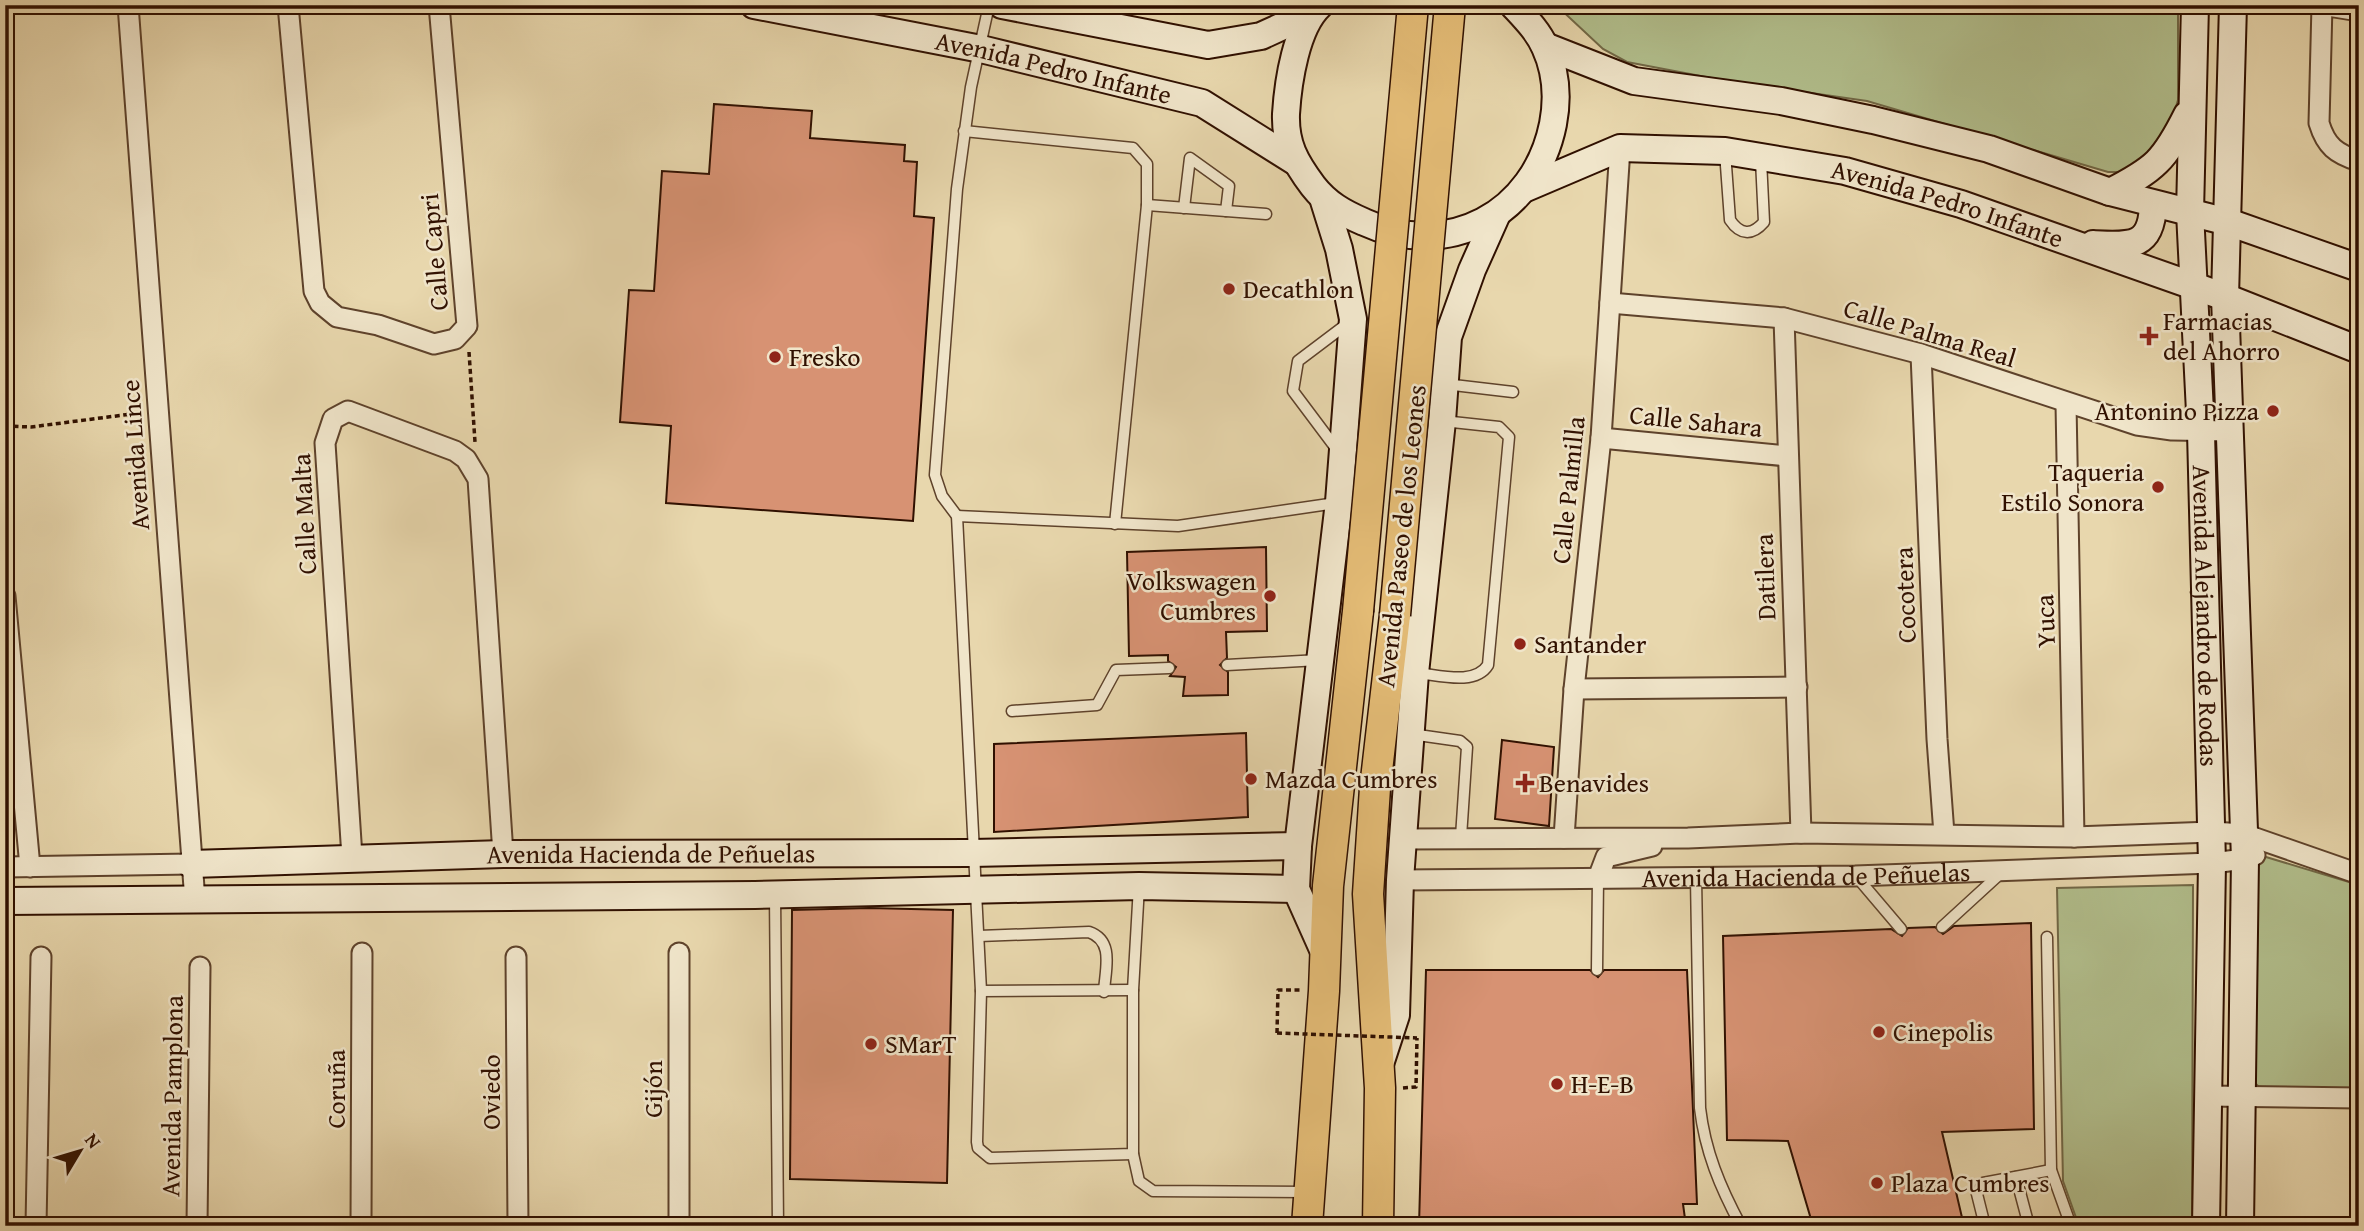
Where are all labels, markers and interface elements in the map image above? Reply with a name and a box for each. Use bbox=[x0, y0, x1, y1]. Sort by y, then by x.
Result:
street label: Avenida Pedro Infante bbox=[932, 21, 1176, 114]
street label: Avenida Pedro Infante bbox=[1828, 149, 2069, 258]
street label: Calle Capri bbox=[409, 192, 458, 312]
place label: Decathlon bbox=[1243, 269, 1354, 308]
marker: Decathlon bbox=[1221, 281, 1237, 297]
street label: Calle Palma Real bbox=[1839, 288, 2021, 377]
place label: Farmacias del Ahorro bbox=[2163, 301, 2280, 370]
marker: Farmacias del Ahorro bbox=[2141, 328, 2157, 344]
place label: Fresko bbox=[789, 337, 860, 376]
marker: Fresko bbox=[767, 349, 783, 365]
street label: Avenida Lince bbox=[110, 378, 159, 532]
street label: Avenida Paseo de los Leones bbox=[1365, 383, 1436, 689]
place label: Antonino Pizza bbox=[2094, 391, 2260, 430]
street label: Calle Sahara bbox=[1628, 394, 1765, 447]
marker: Antonino Pizza bbox=[2265, 403, 2281, 419]
street label: Calle Palmilla bbox=[1540, 414, 1595, 566]
street label: Calle Malta bbox=[281, 452, 326, 576]
place label: Taqueria Estilo Sonora bbox=[2001, 452, 2145, 521]
street label: Avenida Alejandro de Rodas bbox=[2183, 464, 2230, 767]
marker: Taqueria Estilo Sonora bbox=[2150, 479, 2166, 495]
street label: Datilera bbox=[1743, 532, 1786, 621]
street label: Cocotera bbox=[1883, 546, 1926, 644]
place label: Volkswagen Cumbres bbox=[1126, 561, 1256, 630]
marker: Volkswagen Cumbres bbox=[1262, 588, 1278, 604]
street label: Yuca bbox=[2024, 593, 2065, 648]
place label: Santander bbox=[1534, 624, 1647, 663]
marker: Santander bbox=[1512, 636, 1528, 652]
place label: Mazda Cumbres bbox=[1265, 759, 1438, 798]
place label: Benavides bbox=[1539, 763, 1649, 802]
marker: Mazda Cumbres bbox=[1243, 771, 1259, 787]
marker: Benavides bbox=[1517, 775, 1533, 791]
street label: Avenida Hacienda de Peñuelas bbox=[486, 833, 815, 874]
street label: Avenida Hacienda de Peñuelas bbox=[1641, 852, 1971, 897]
street label: Avenida Pamplona bbox=[150, 994, 193, 1197]
place label: Cinepolis bbox=[1893, 1012, 1993, 1051]
place label: SMarT bbox=[885, 1024, 957, 1063]
marker: Cinepolis bbox=[1871, 1024, 1887, 1040]
marker: SMarT bbox=[863, 1036, 879, 1052]
street label: Coruña bbox=[316, 1049, 355, 1129]
street label: Oviedo bbox=[471, 1054, 510, 1130]
street label: Gijón bbox=[633, 1060, 672, 1118]
place label: H-E-B bbox=[1571, 1064, 1634, 1103]
marker: H-E-B bbox=[1549, 1076, 1565, 1092]
north arrow bbox=[46, 1116, 116, 1186]
text: N bbox=[78, 1127, 109, 1154]
place label: Plaza Cumbres bbox=[1891, 1163, 2050, 1202]
marker: Plaza Cumbres bbox=[1869, 1175, 1885, 1191]

